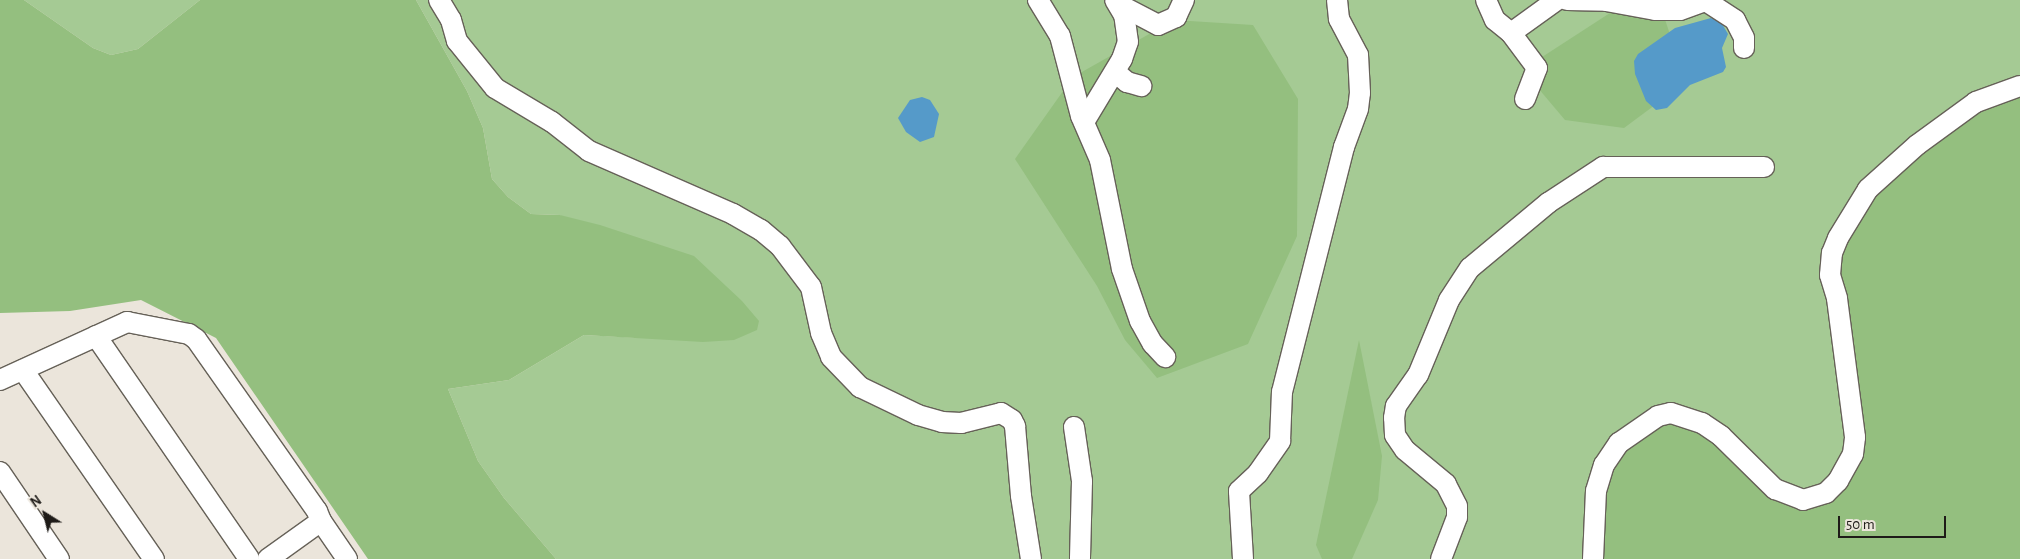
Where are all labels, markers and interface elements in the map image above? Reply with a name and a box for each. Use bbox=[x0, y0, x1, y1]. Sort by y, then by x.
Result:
north arrow bbox=[20, 489, 70, 539]
text: N bbox=[28, 493, 44, 510]
scale bar bbox=[1840, 506, 1948, 538]
text: 50 m bbox=[1846, 517, 1875, 532]

